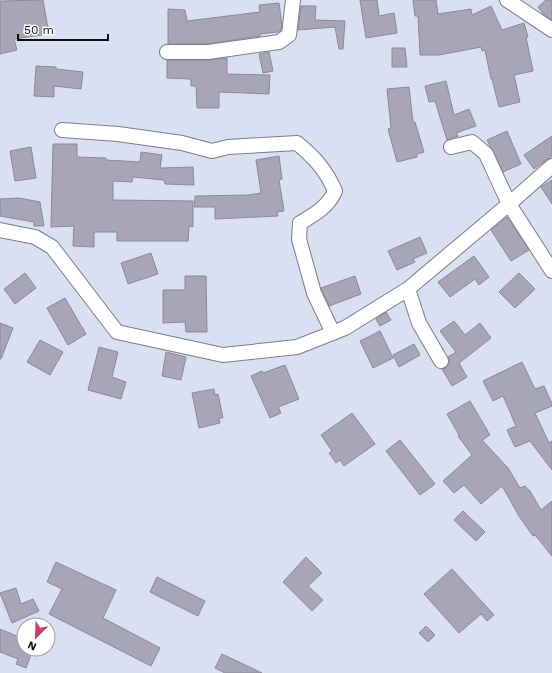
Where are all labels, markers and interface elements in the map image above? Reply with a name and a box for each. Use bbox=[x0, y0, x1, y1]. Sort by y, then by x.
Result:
scale bar bbox=[18, 16, 108, 42]
text: 50 m bbox=[24, 23, 54, 37]
north arrow bbox=[16, 617, 56, 657]
text: N bbox=[26, 638, 39, 653]

